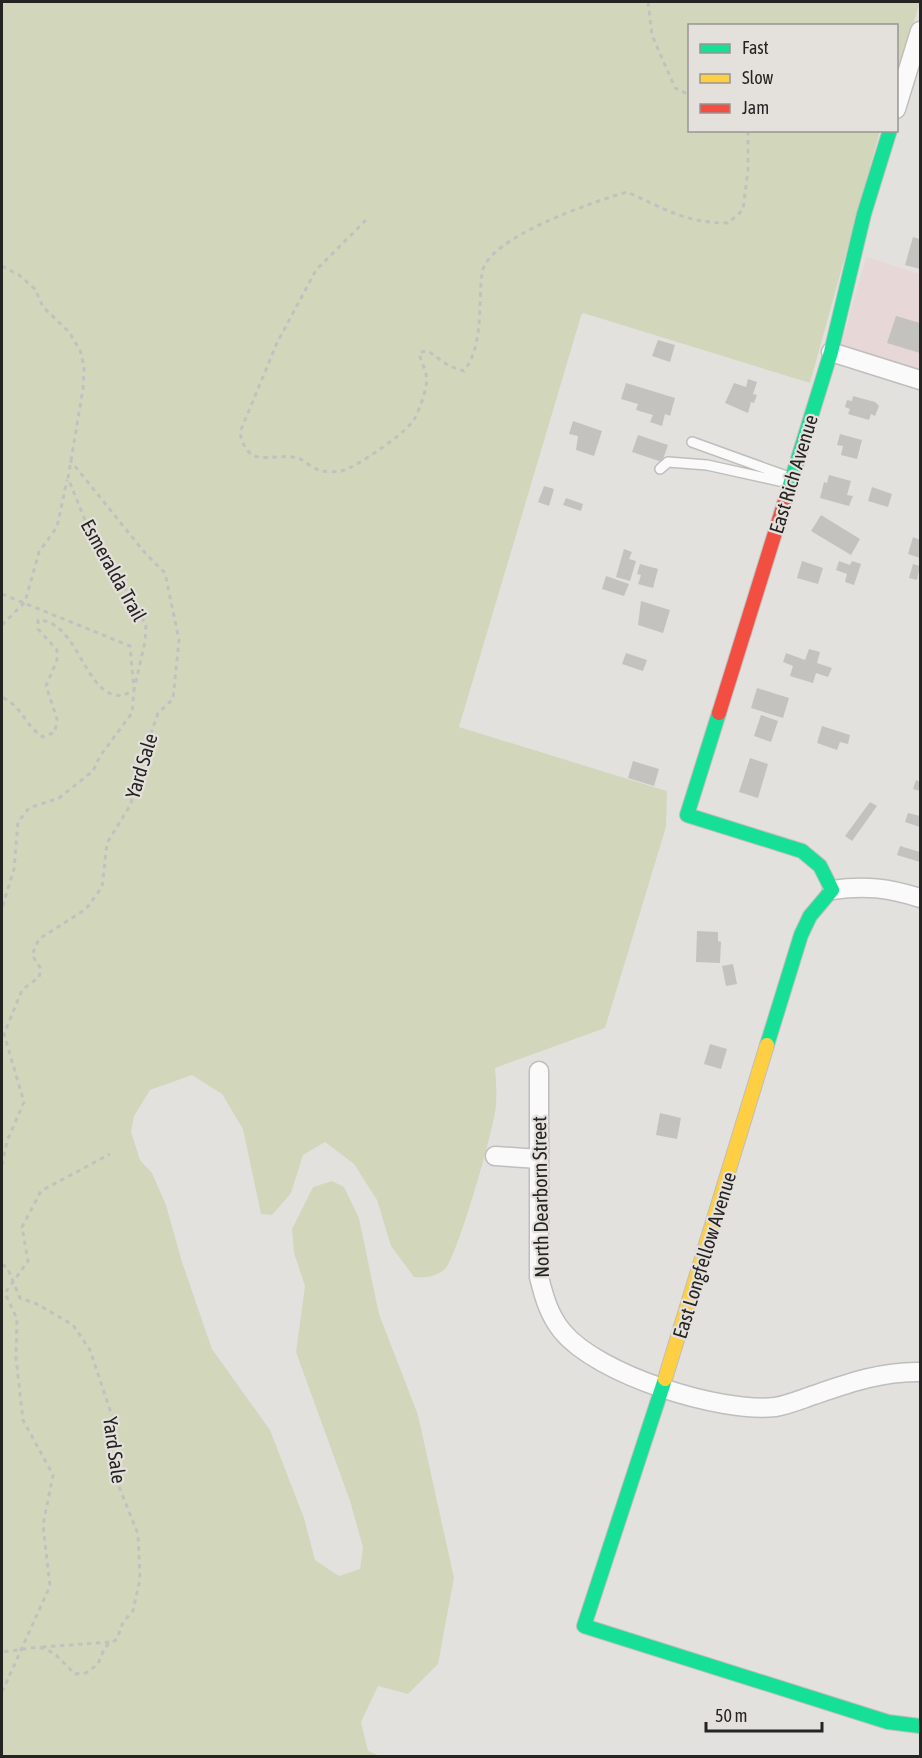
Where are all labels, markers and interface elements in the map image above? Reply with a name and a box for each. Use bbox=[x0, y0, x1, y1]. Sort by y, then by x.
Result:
legend bbox=[688, 24, 898, 132]
text: Fast bbox=[742, 37, 769, 58]
text: Slow bbox=[742, 67, 773, 88]
text: Jam bbox=[742, 97, 769, 118]
street label: East Rich Avenue bbox=[764, 412, 822, 536]
street label: Esmeralda Trail bbox=[77, 515, 152, 625]
street label: Yard Sale bbox=[120, 731, 162, 801]
street label: North Dearborn Street bbox=[527, 1116, 553, 1278]
street label: East Longfellow Avenue bbox=[668, 1169, 740, 1341]
street label: Yard Sale bbox=[99, 1415, 131, 1485]
scale bar bbox=[706, 1695, 822, 1733]
text: 50 m bbox=[715, 1705, 747, 1726]

